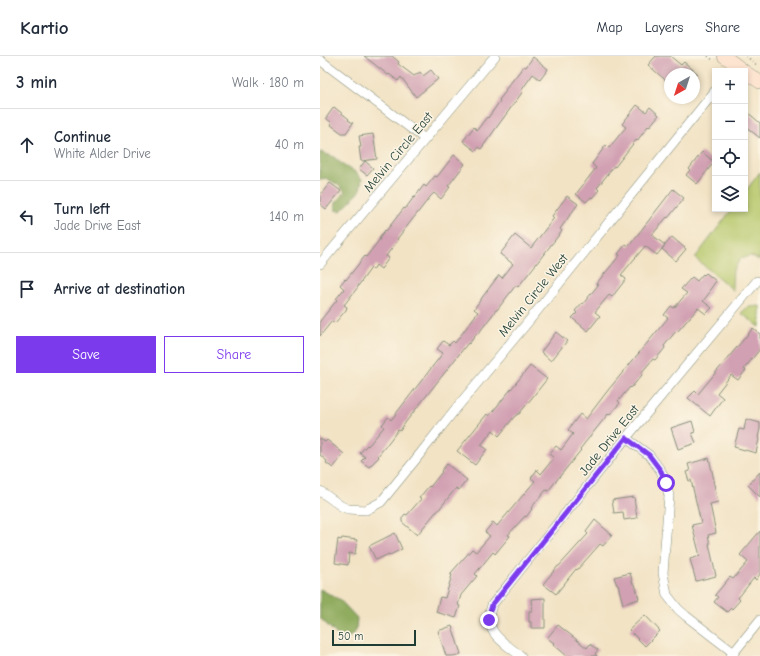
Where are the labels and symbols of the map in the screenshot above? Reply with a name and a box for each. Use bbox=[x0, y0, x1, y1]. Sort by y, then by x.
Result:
north arrow bbox=[664, 68, 700, 104]
street label: Melvin Circle East bbox=[360, 108, 437, 195]
street label: Melvin Circle West bbox=[495, 250, 572, 339]
street label: Jade Drive East bbox=[576, 401, 643, 478]
route start bbox=[657, 474, 675, 492]
route end bbox=[480, 611, 498, 629]
scale bar bbox=[332, 628, 416, 647]

